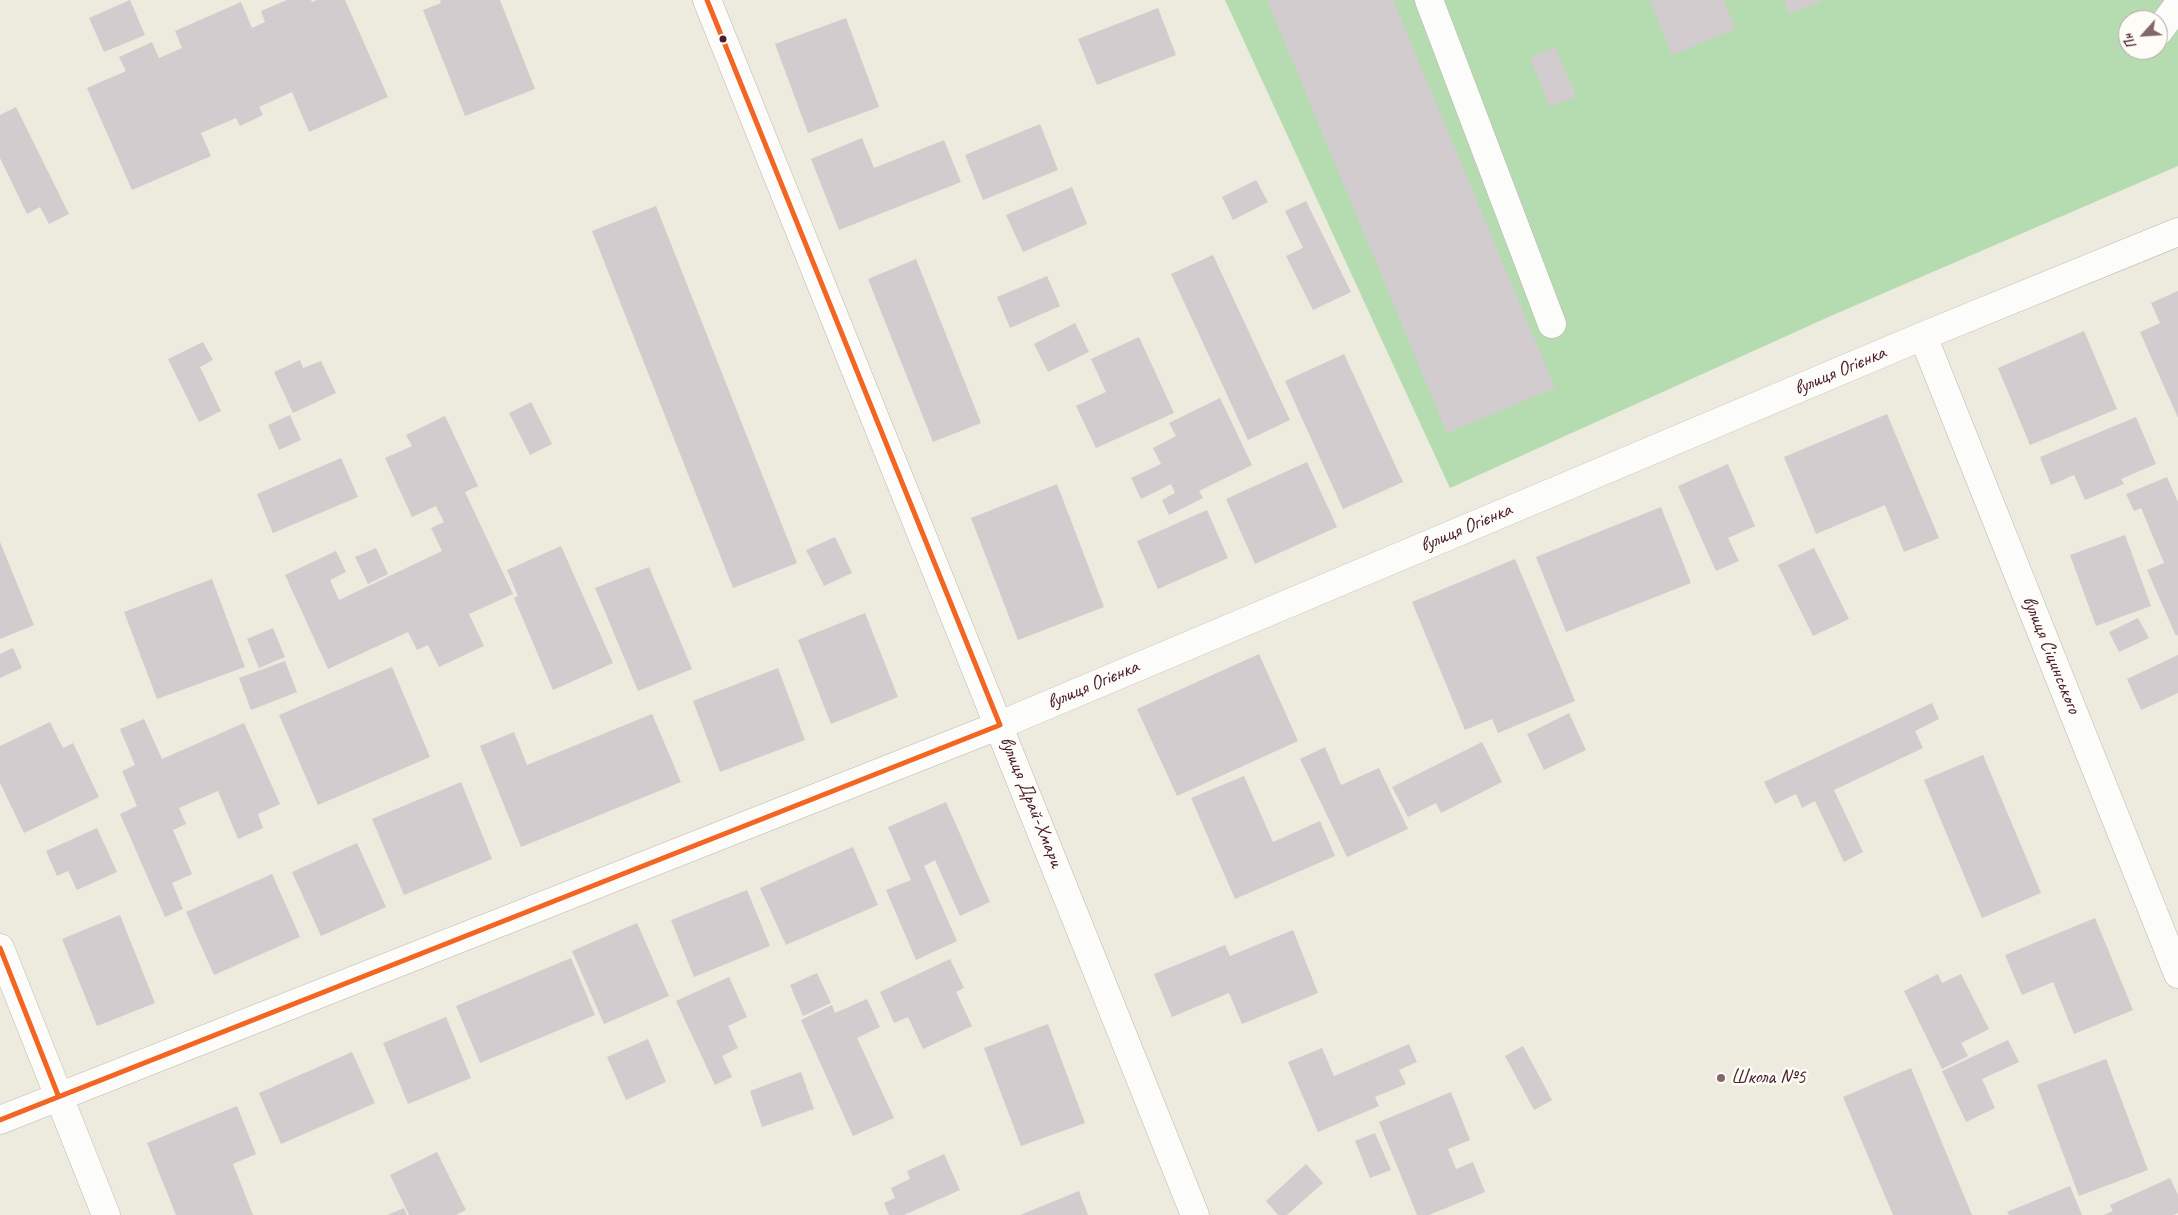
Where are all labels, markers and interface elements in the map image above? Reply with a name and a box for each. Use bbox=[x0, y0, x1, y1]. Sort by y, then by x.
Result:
north arrow bbox=[2118, 10, 2168, 60]
text: Пн bbox=[2119, 31, 2141, 52]
unlabelled marker bbox=[718, 34, 728, 44]
street label: вулиця Огієнка bbox=[1790, 341, 1890, 401]
street label: вулиця Огієнка bbox=[1416, 498, 1516, 558]
street label: вулиця Сіцинського bbox=[2016, 593, 2086, 717]
street label: вулиця Огієнка bbox=[1043, 655, 1143, 715]
street label: вулиця Драй-Хмари bbox=[994, 733, 1068, 871]
place label: Школа №5 bbox=[1731, 1066, 1805, 1090]
marker: Школа №5 bbox=[1715, 1072, 1727, 1084]

